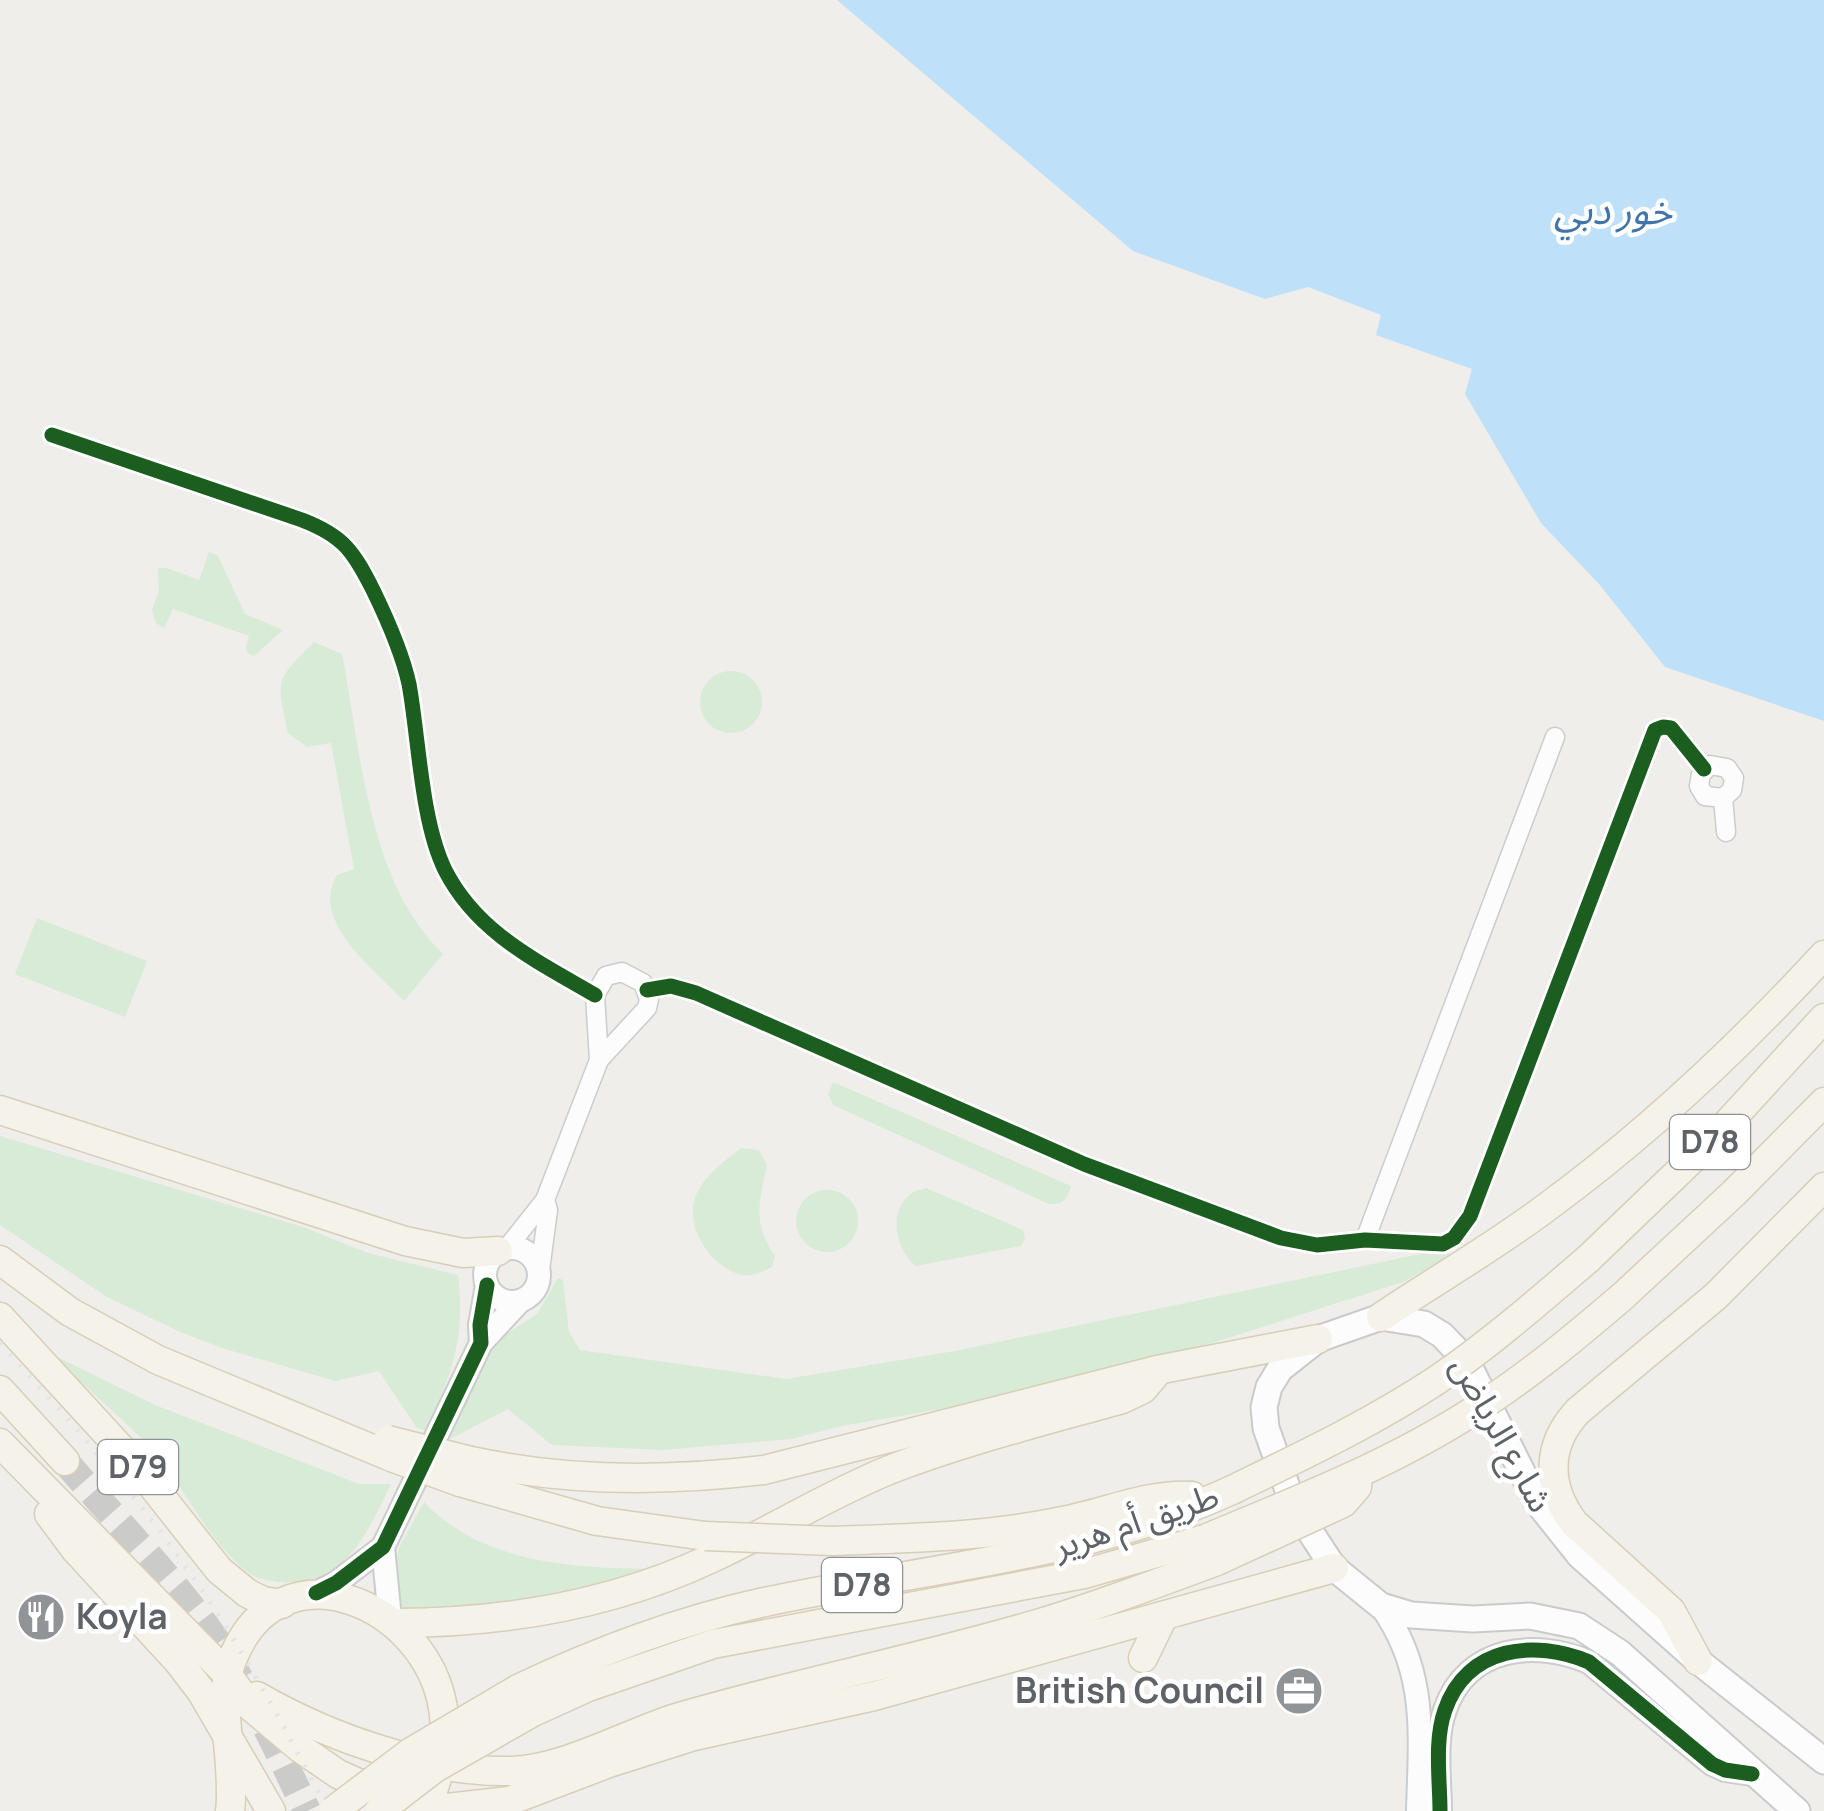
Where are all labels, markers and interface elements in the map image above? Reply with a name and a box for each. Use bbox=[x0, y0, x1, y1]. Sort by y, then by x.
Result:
water label: خور دبي bbox=[1554, 183, 1673, 241]
road number: D78 bbox=[1670, 1115, 1750, 1169]
street label: شارع الرياض bbox=[1438, 1347, 1566, 1522]
road number: D79 bbox=[98, 1440, 178, 1494]
street label: طريق أم هرير bbox=[1046, 1471, 1226, 1573]
road number: D78 bbox=[822, 1558, 902, 1612]
restaurant icon: Koyla bbox=[15, 1591, 67, 1643]
place label: Koyla bbox=[76, 1592, 168, 1640]
office icon: British Council bbox=[1273, 1665, 1325, 1717]
place label: British Council bbox=[1015, 1666, 1264, 1714]

